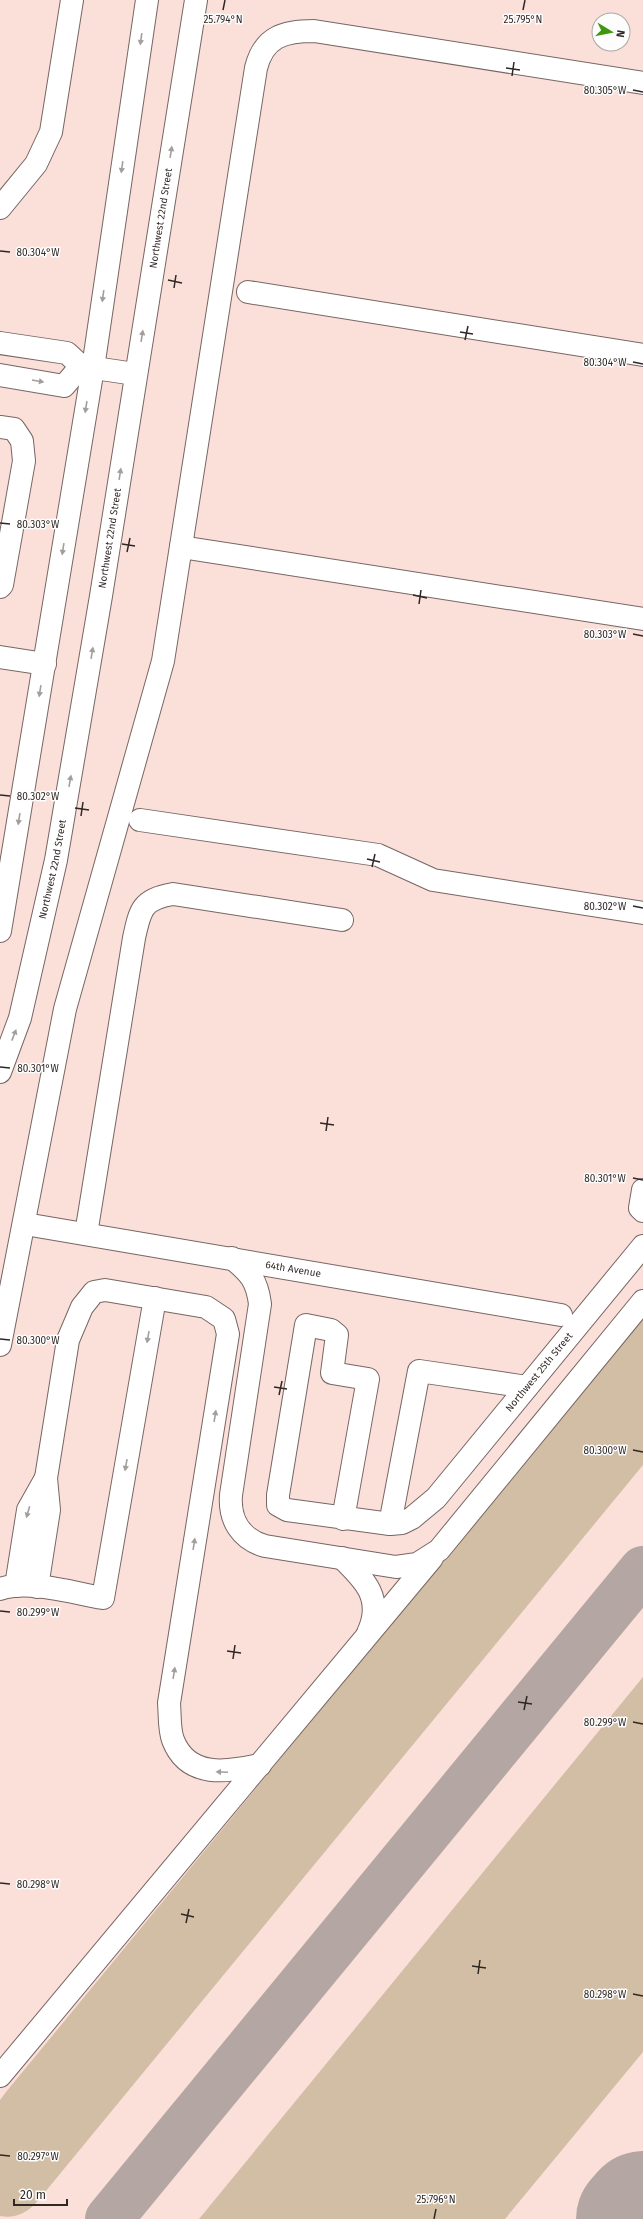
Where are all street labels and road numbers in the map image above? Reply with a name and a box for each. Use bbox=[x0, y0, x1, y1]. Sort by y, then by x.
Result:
street label: Northwest 22nd Street bbox=[147, 167, 175, 269]
street label: Northwest 22nd Street bbox=[96, 487, 124, 589]
street label: Northwest 22nd Street bbox=[37, 818, 69, 920]
street label: 64th Avenue bbox=[265, 1259, 322, 1280]
street label: Northwest 25th Street bbox=[503, 1330, 576, 1414]

